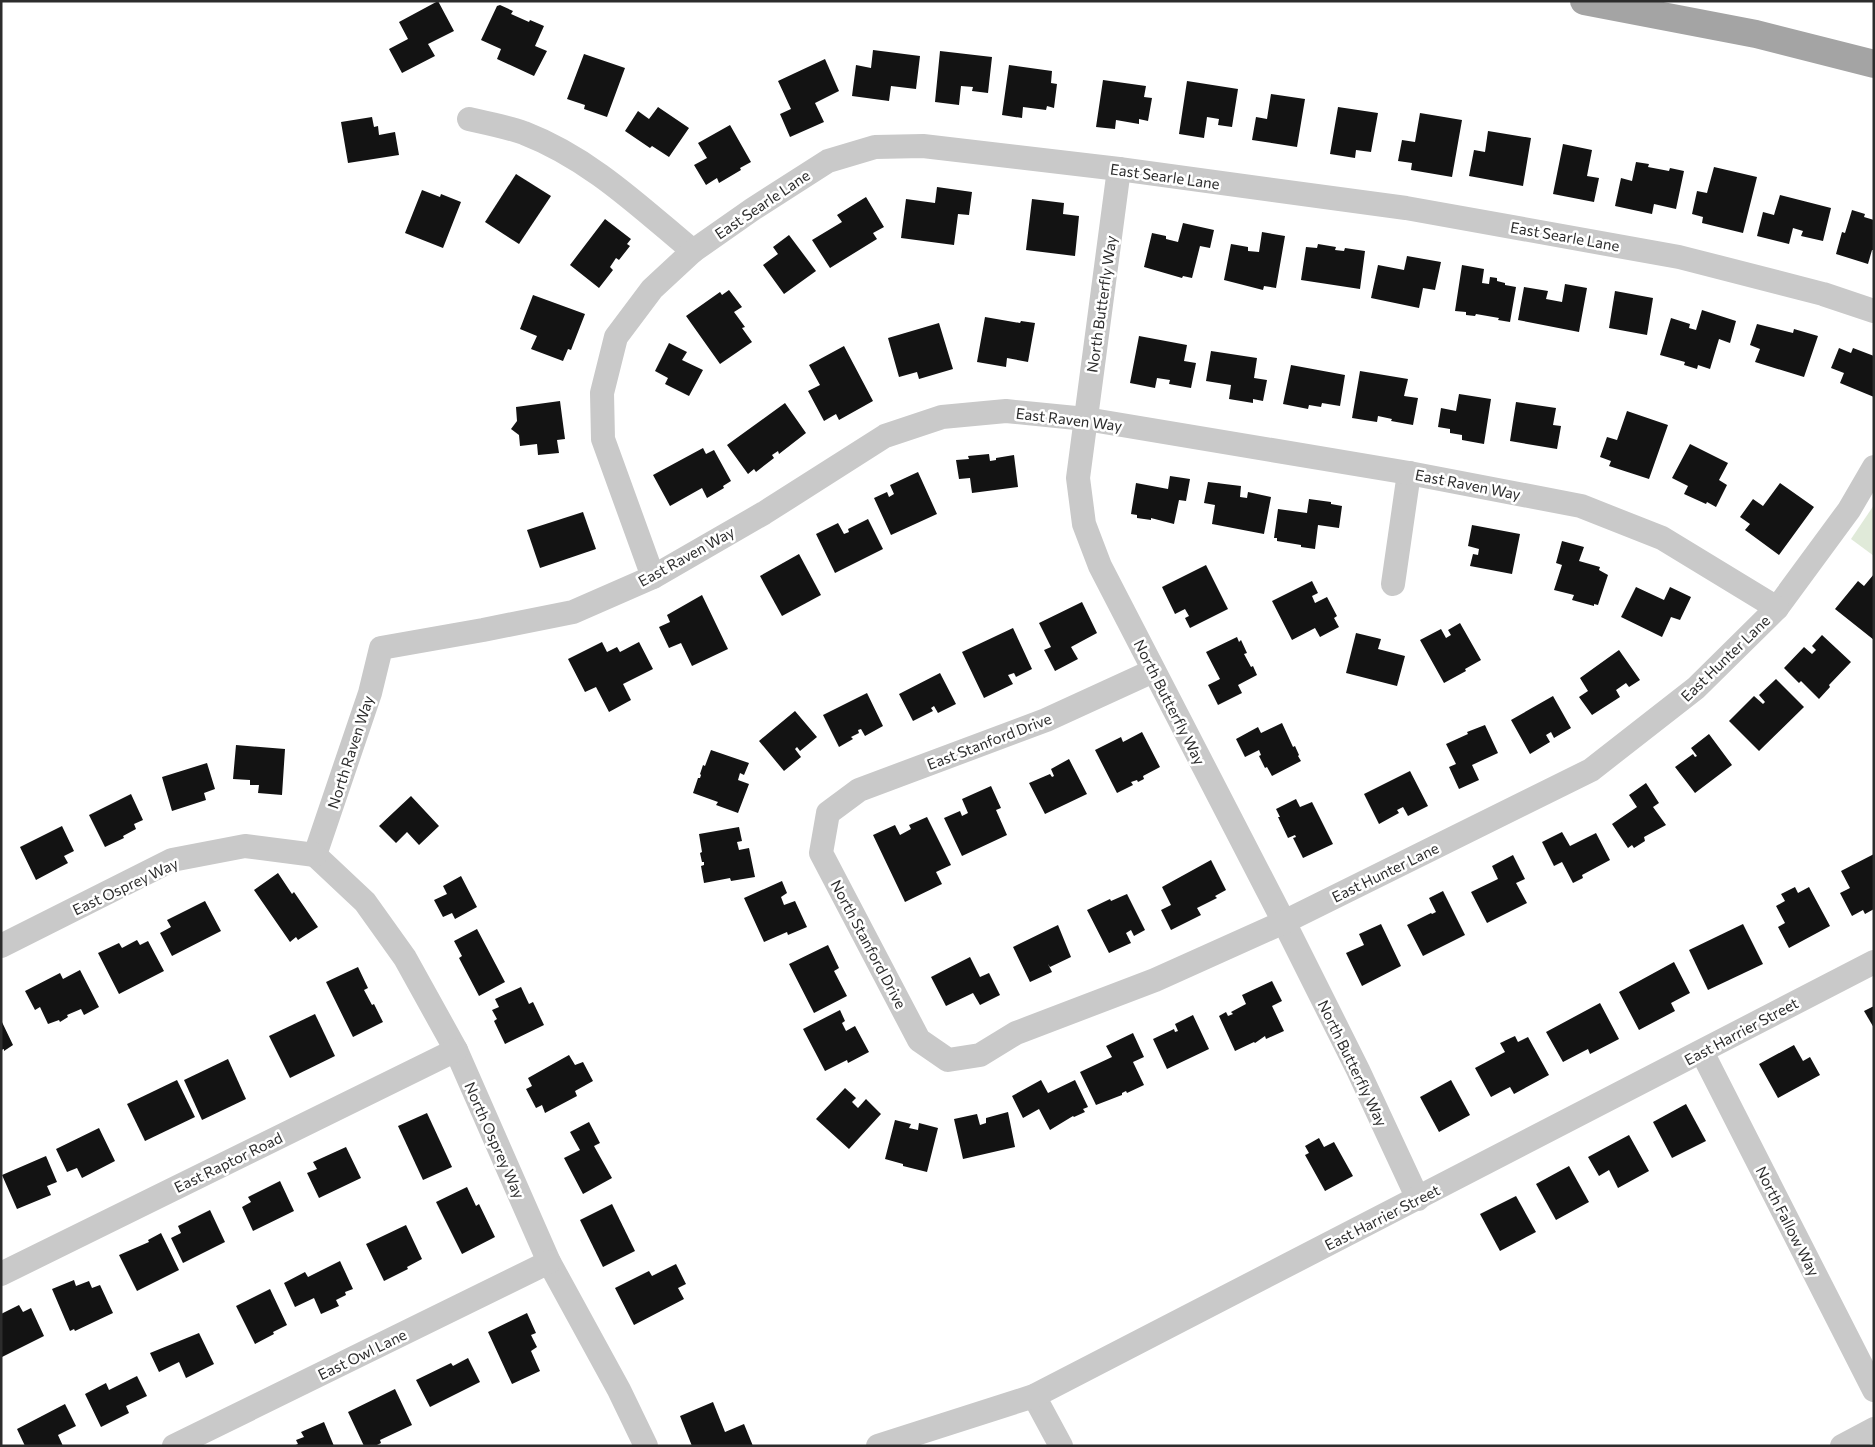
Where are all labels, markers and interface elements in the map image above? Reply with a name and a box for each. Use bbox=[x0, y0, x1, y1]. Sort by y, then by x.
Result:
street label: East Searle Lane bbox=[1109, 159, 1221, 193]
street label: East Searle Lane bbox=[711, 166, 813, 242]
street label: East Searle Lane bbox=[1509, 218, 1621, 254]
street label: North Butterfly Way bbox=[1082, 234, 1120, 374]
street label: East Raven Way bbox=[1015, 404, 1123, 434]
street label: East Raven Way bbox=[1414, 465, 1522, 503]
street label: East Raven Way bbox=[635, 522, 737, 590]
street label: East Hunter Lane bbox=[1677, 611, 1773, 705]
street label: North Butterfly Way bbox=[1131, 636, 1210, 768]
street label: North Raven Way bbox=[323, 693, 377, 811]
street label: East Stanford Drive bbox=[924, 709, 1054, 773]
street label: East Hunter Lane bbox=[1329, 838, 1441, 906]
street label: East Osprey Way bbox=[69, 854, 181, 918]
street label: North Stanford Drive bbox=[827, 877, 911, 1011]
street label: East Harrier Street bbox=[1681, 993, 1801, 1069]
street label: North Butterfly Way bbox=[1315, 997, 1392, 1129]
street label: North Osprey Way bbox=[461, 1079, 529, 1201]
street label: East Raptor Road bbox=[171, 1128, 285, 1196]
street label: North Fallow Way bbox=[1752, 1163, 1824, 1279]
street label: East Harrier Street bbox=[1321, 1180, 1443, 1254]
street label: East Owl Lane bbox=[315, 1325, 409, 1383]

